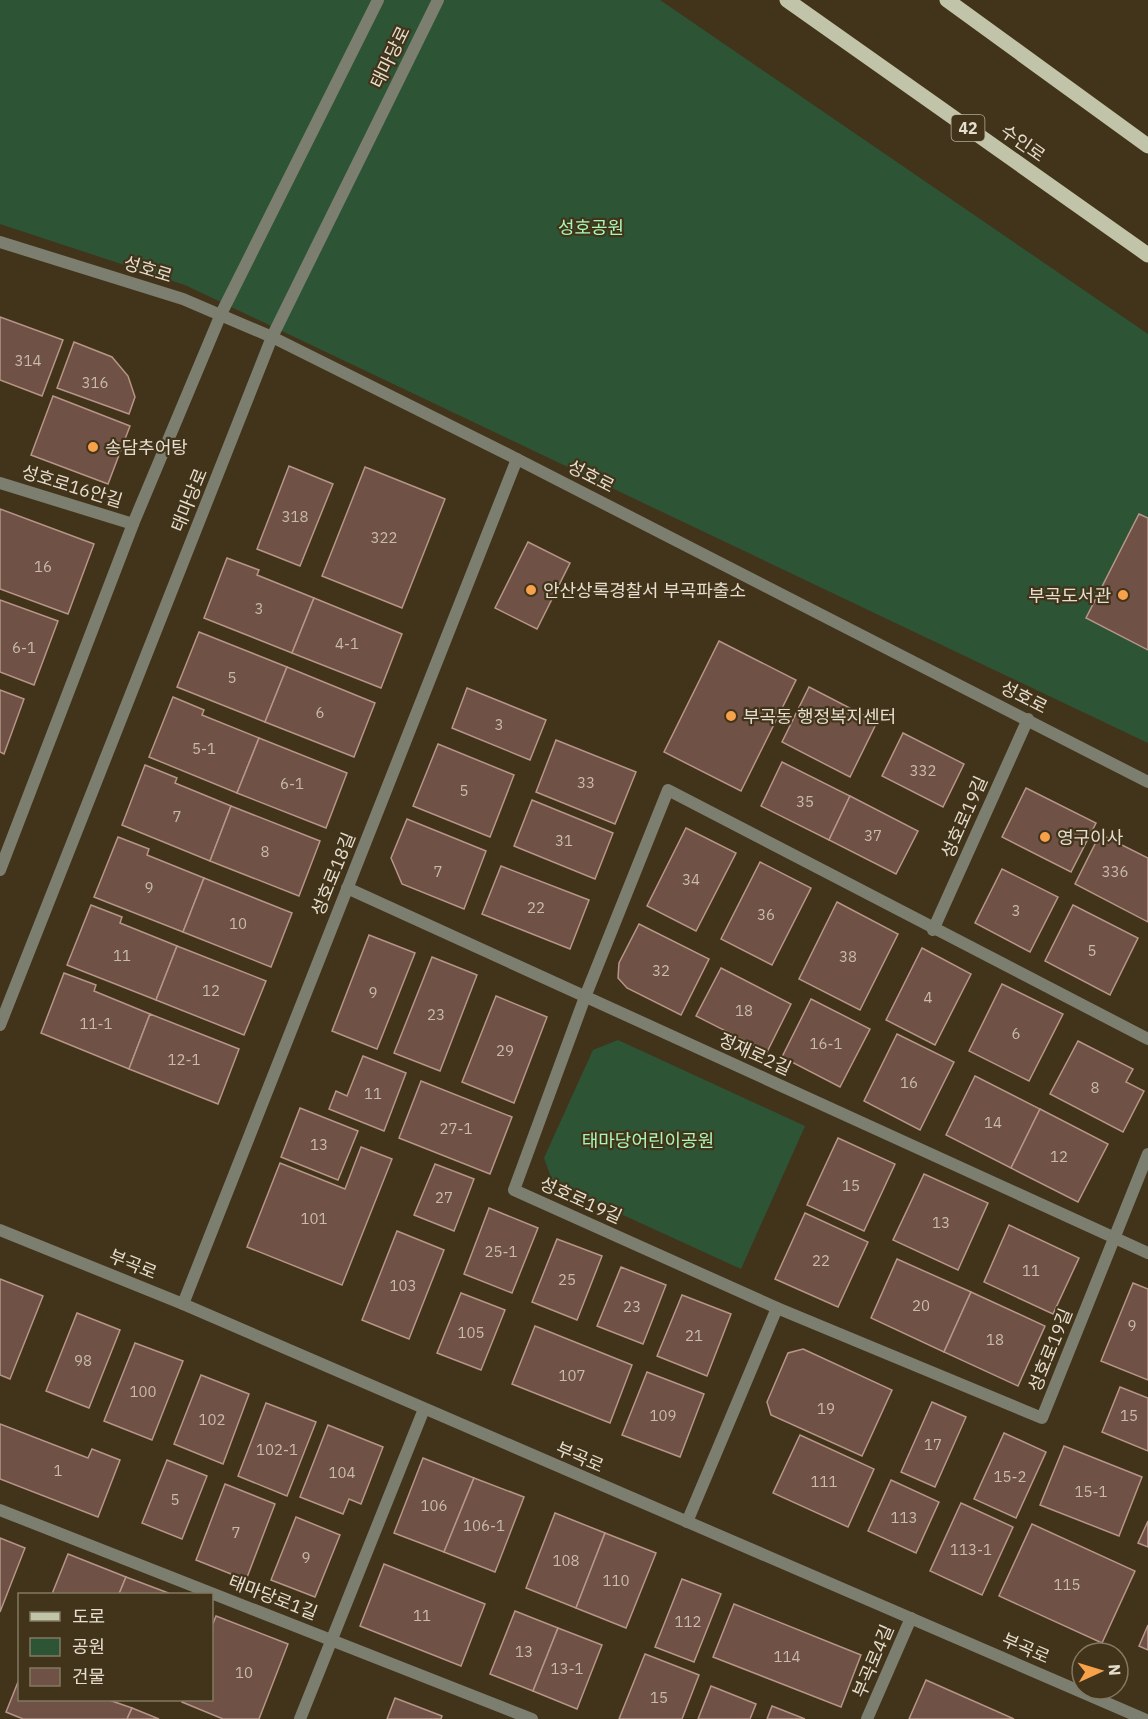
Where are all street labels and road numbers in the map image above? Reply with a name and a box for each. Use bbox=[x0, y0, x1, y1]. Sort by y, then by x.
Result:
street label: 태마당로 bbox=[365, 22, 415, 92]
road number: 42 bbox=[952, 115, 984, 141]
street label: 수인로 bbox=[996, 119, 1050, 167]
street label: 성호로 bbox=[121, 251, 175, 287]
street label: 성호로 bbox=[564, 454, 618, 498]
street label: 성호로16안길 bbox=[19, 460, 125, 512]
street label: 태마당로 bbox=[166, 465, 212, 535]
street label: 성호로 bbox=[997, 675, 1051, 719]
street label: 성호로19길 bbox=[936, 772, 992, 862]
street label: 성호로18길 bbox=[306, 829, 360, 919]
street label: 정재로2길 bbox=[715, 1028, 795, 1080]
street label: 성호로19길 bbox=[536, 1172, 626, 1228]
street label: 부곡로 bbox=[106, 1244, 160, 1284]
street label: 성호로19길 bbox=[1023, 1305, 1077, 1395]
street label: 부곡로 bbox=[553, 1437, 607, 1477]
street label: 태마당로1길 bbox=[225, 1569, 321, 1625]
street label: 부곡로4길 bbox=[847, 1621, 899, 1701]
street label: 부곡로 bbox=[999, 1628, 1053, 1668]

